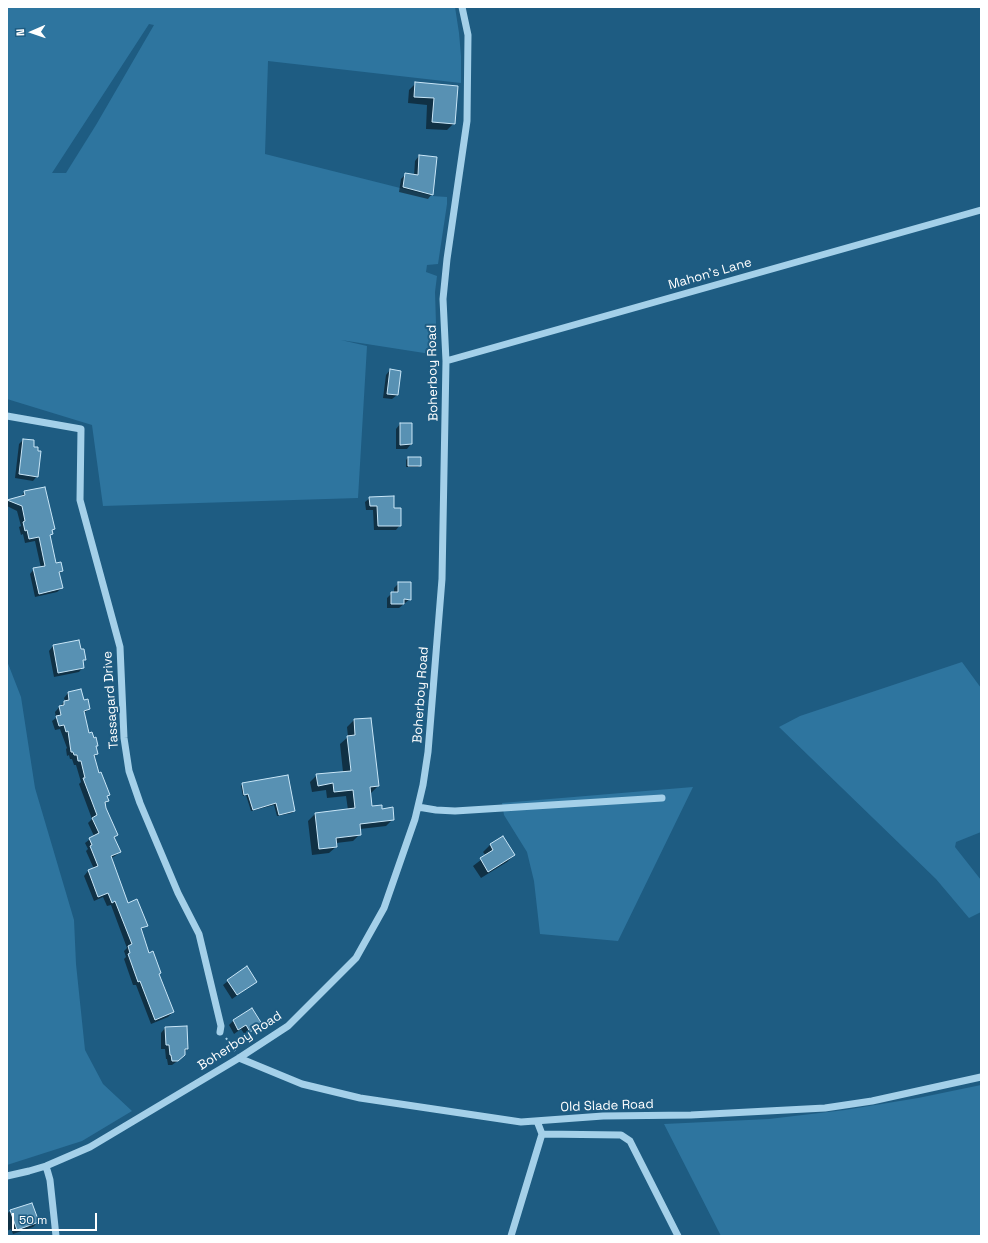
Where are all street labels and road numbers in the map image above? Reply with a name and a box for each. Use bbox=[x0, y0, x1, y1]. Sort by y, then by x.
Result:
street label: Mahon's Lane bbox=[667, 255, 753, 293]
street label: Boherboy Road bbox=[424, 324, 442, 422]
street label: Boherboy Road bbox=[410, 646, 432, 744]
street label: Tassagard Drive bbox=[100, 650, 122, 750]
street label: Boherboy Road bbox=[195, 1008, 285, 1074]
street label: Old Slade Road bbox=[560, 1097, 654, 1115]

